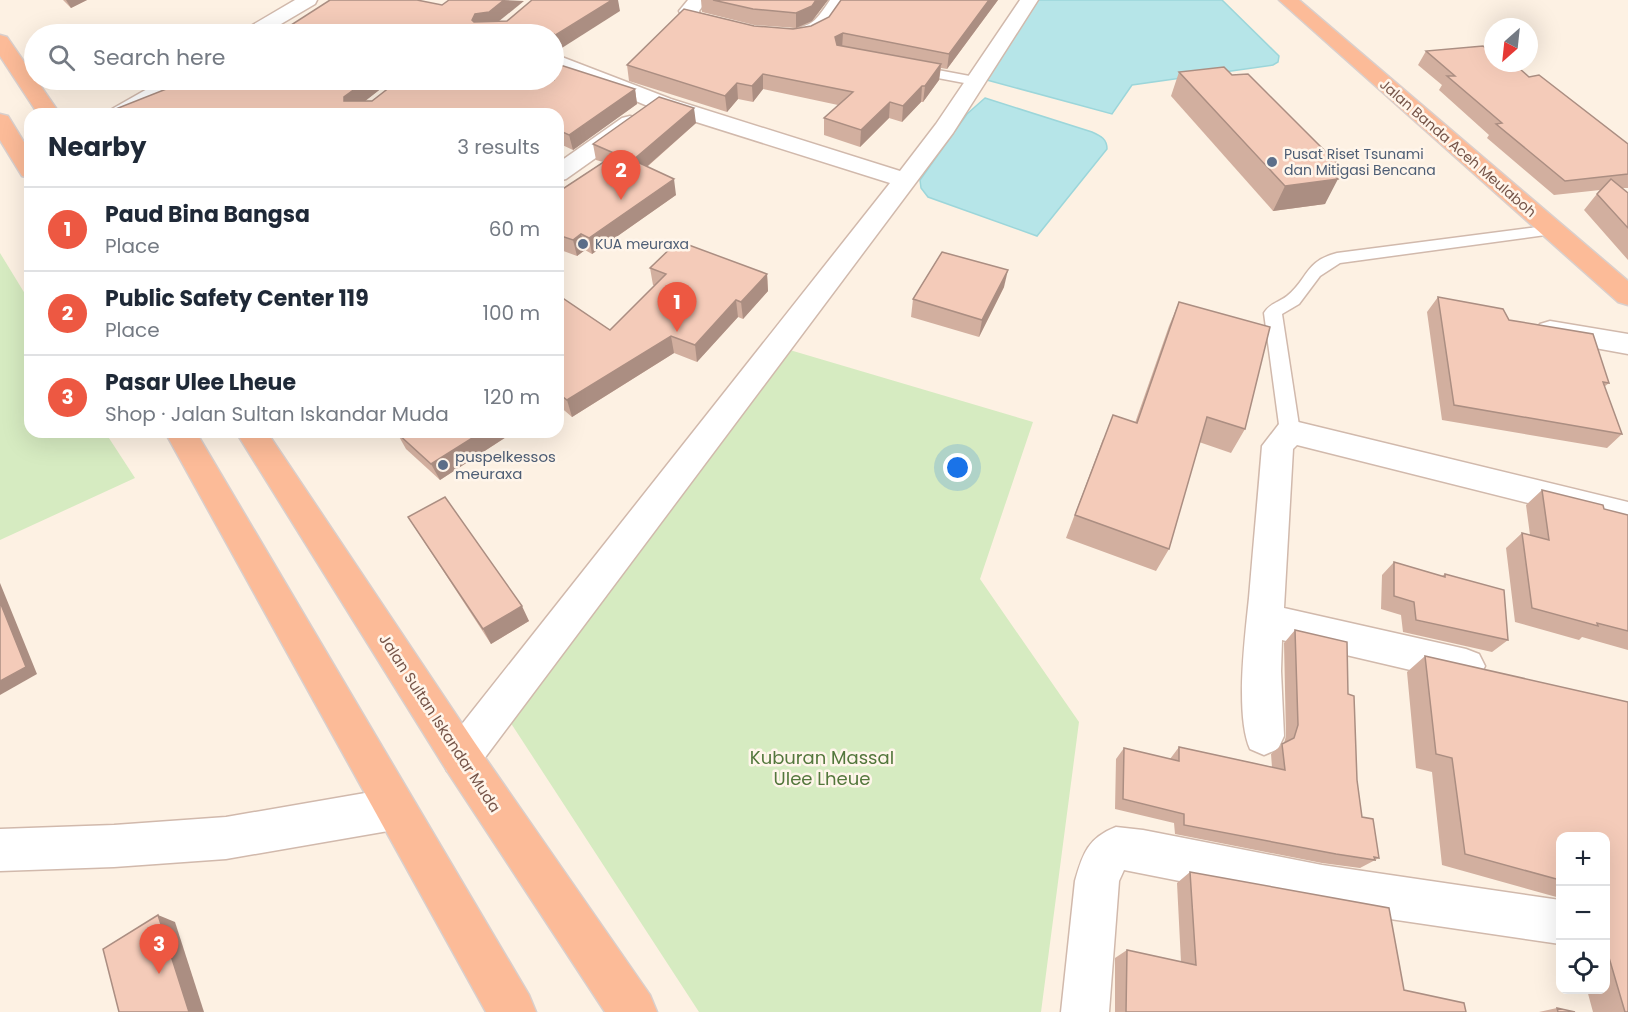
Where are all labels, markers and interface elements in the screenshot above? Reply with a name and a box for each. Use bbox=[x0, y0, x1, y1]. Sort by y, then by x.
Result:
north arrow bbox=[1484, 18, 1538, 72]
search box bbox=[24, 24, 564, 90]
icon: search bbox=[45, 41, 78, 74]
text: Search here bbox=[93, 42, 226, 73]
street label: Jalan Banda Aceh Meulaboh bbox=[1375, 74, 1541, 222]
text: Nearby bbox=[48, 129, 146, 165]
text: 3 results bbox=[457, 133, 540, 161]
place label: Pusat Riset Tsunami dan Mitigasi Bencana bbox=[1284, 144, 1436, 180]
pin: 2 bbox=[602, 150, 640, 200]
marker: Pusat Riset Tsunami dan Mitigasi Bencana bbox=[1265, 155, 1279, 169]
text: Paud Bina Bangsa bbox=[105, 199, 310, 230]
text: 1 bbox=[64, 215, 71, 243]
text: 60 m bbox=[489, 215, 540, 243]
text: Place bbox=[105, 232, 160, 260]
place label: KUA meuraxa bbox=[595, 234, 689, 254]
marker: KUA meuraxa bbox=[576, 237, 590, 251]
pin: 1 bbox=[658, 282, 696, 332]
text: Public Safety Center 119 bbox=[105, 283, 369, 314]
text: 2 bbox=[62, 299, 73, 327]
text: 100 m bbox=[483, 299, 540, 327]
text: Place bbox=[105, 316, 160, 344]
text: Pasar Ulee Lheue bbox=[105, 367, 296, 398]
text: 3 bbox=[61, 383, 74, 411]
text: 120 m bbox=[484, 383, 540, 411]
text: Shop · Jalan Sultan Iskandar Muda bbox=[105, 400, 449, 428]
place label: puspelkessos meuraxa bbox=[455, 446, 556, 484]
your location bbox=[943, 453, 972, 482]
marker: puspelkessos meuraxa bbox=[436, 458, 450, 472]
street label: Jalan Sultan Iskandar Muda bbox=[374, 630, 506, 816]
park label: Kuburan Massal Ulee Lheue bbox=[750, 745, 894, 791]
map controls bbox=[1556, 832, 1610, 994]
button: + bbox=[1556, 832, 1610, 886]
button: − bbox=[1556, 886, 1610, 940]
pin: 3 bbox=[140, 924, 178, 974]
button: locate bbox=[1556, 940, 1610, 994]

